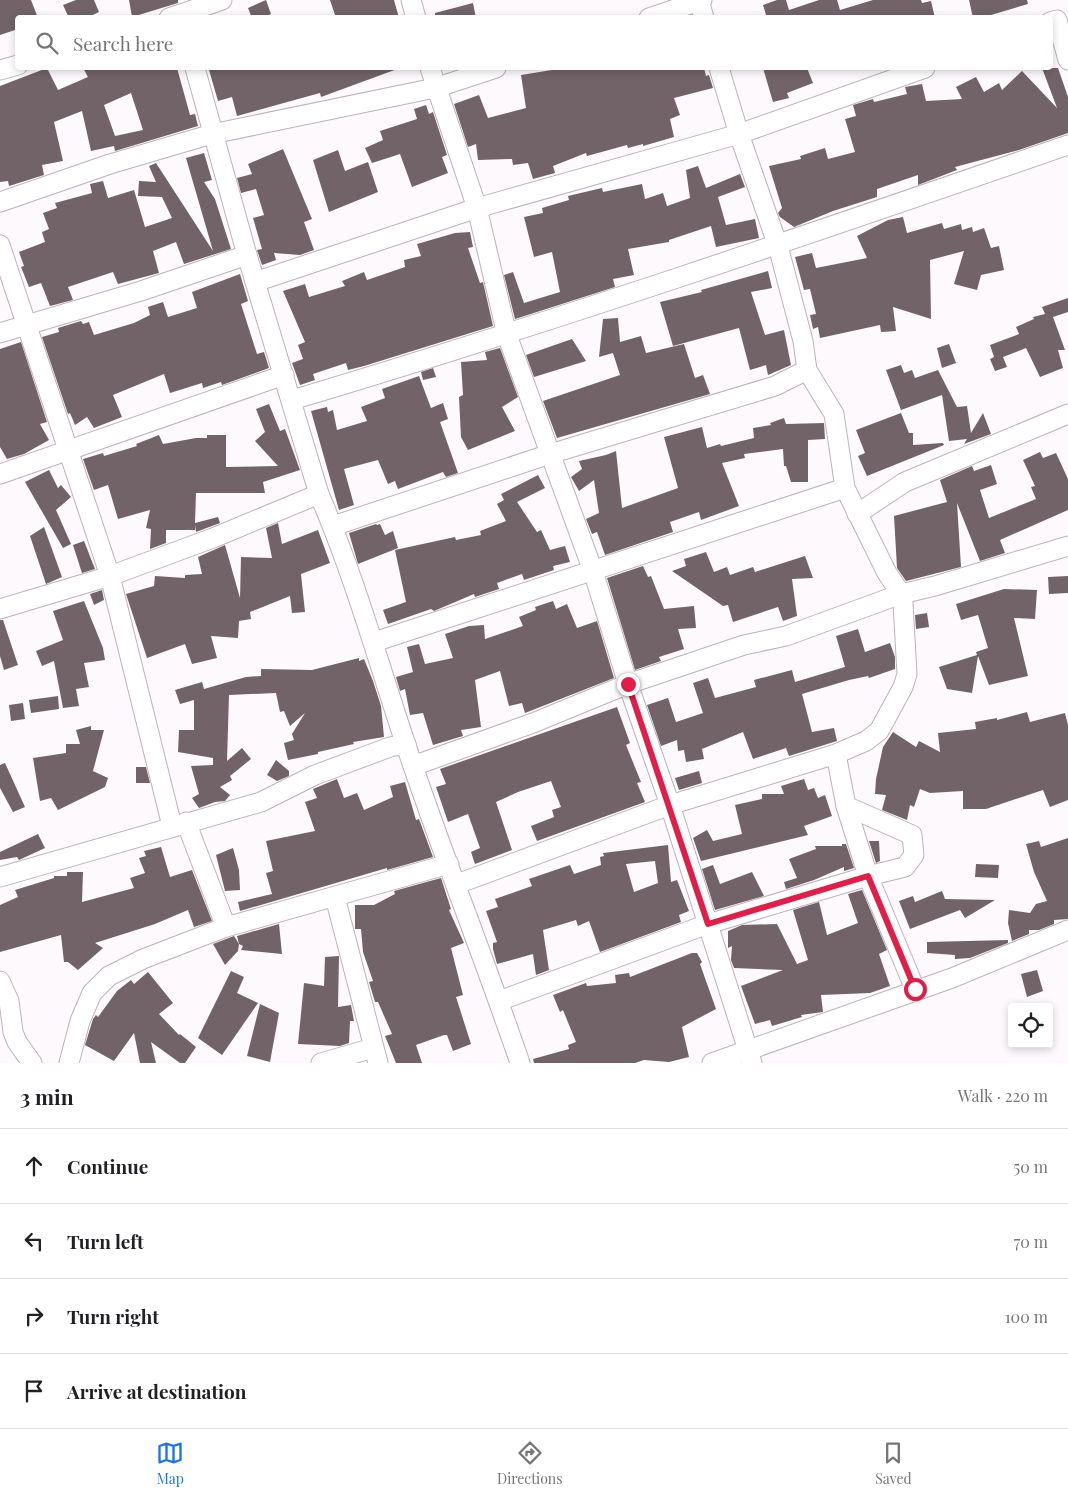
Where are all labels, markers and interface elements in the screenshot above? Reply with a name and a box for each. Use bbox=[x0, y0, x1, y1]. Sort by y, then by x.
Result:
search box bbox=[15, 15, 1053, 70]
icon: search bbox=[33, 29, 61, 57]
text: Search here bbox=[73, 30, 173, 56]
route end bbox=[617, 673, 640, 696]
route start bbox=[904, 978, 927, 1001]
map controls bbox=[1008, 1003, 1053, 1048]
button: locate bbox=[1008, 1003, 1053, 1048]
text: 3 min bbox=[20, 1082, 74, 1110]
text: Walk · 220 m bbox=[958, 1085, 1048, 1106]
icon: ahead bbox=[20, 1152, 48, 1180]
text: Continue bbox=[67, 1153, 148, 1179]
text: 50 m bbox=[1014, 1156, 1048, 1177]
icon: left bbox=[20, 1227, 48, 1255]
text: Turn left bbox=[67, 1228, 144, 1254]
text: 70 m bbox=[1014, 1231, 1048, 1252]
icon: right bbox=[20, 1302, 48, 1330]
text: Turn right bbox=[67, 1303, 159, 1329]
text: 100 m bbox=[1005, 1306, 1048, 1327]
icon: arrive bbox=[20, 1377, 48, 1405]
text: Arrive at destination bbox=[67, 1378, 247, 1404]
tab: Map bbox=[156, 1439, 184, 1488]
tab: Directions bbox=[497, 1439, 563, 1488]
tab: Saved bbox=[875, 1439, 912, 1488]

